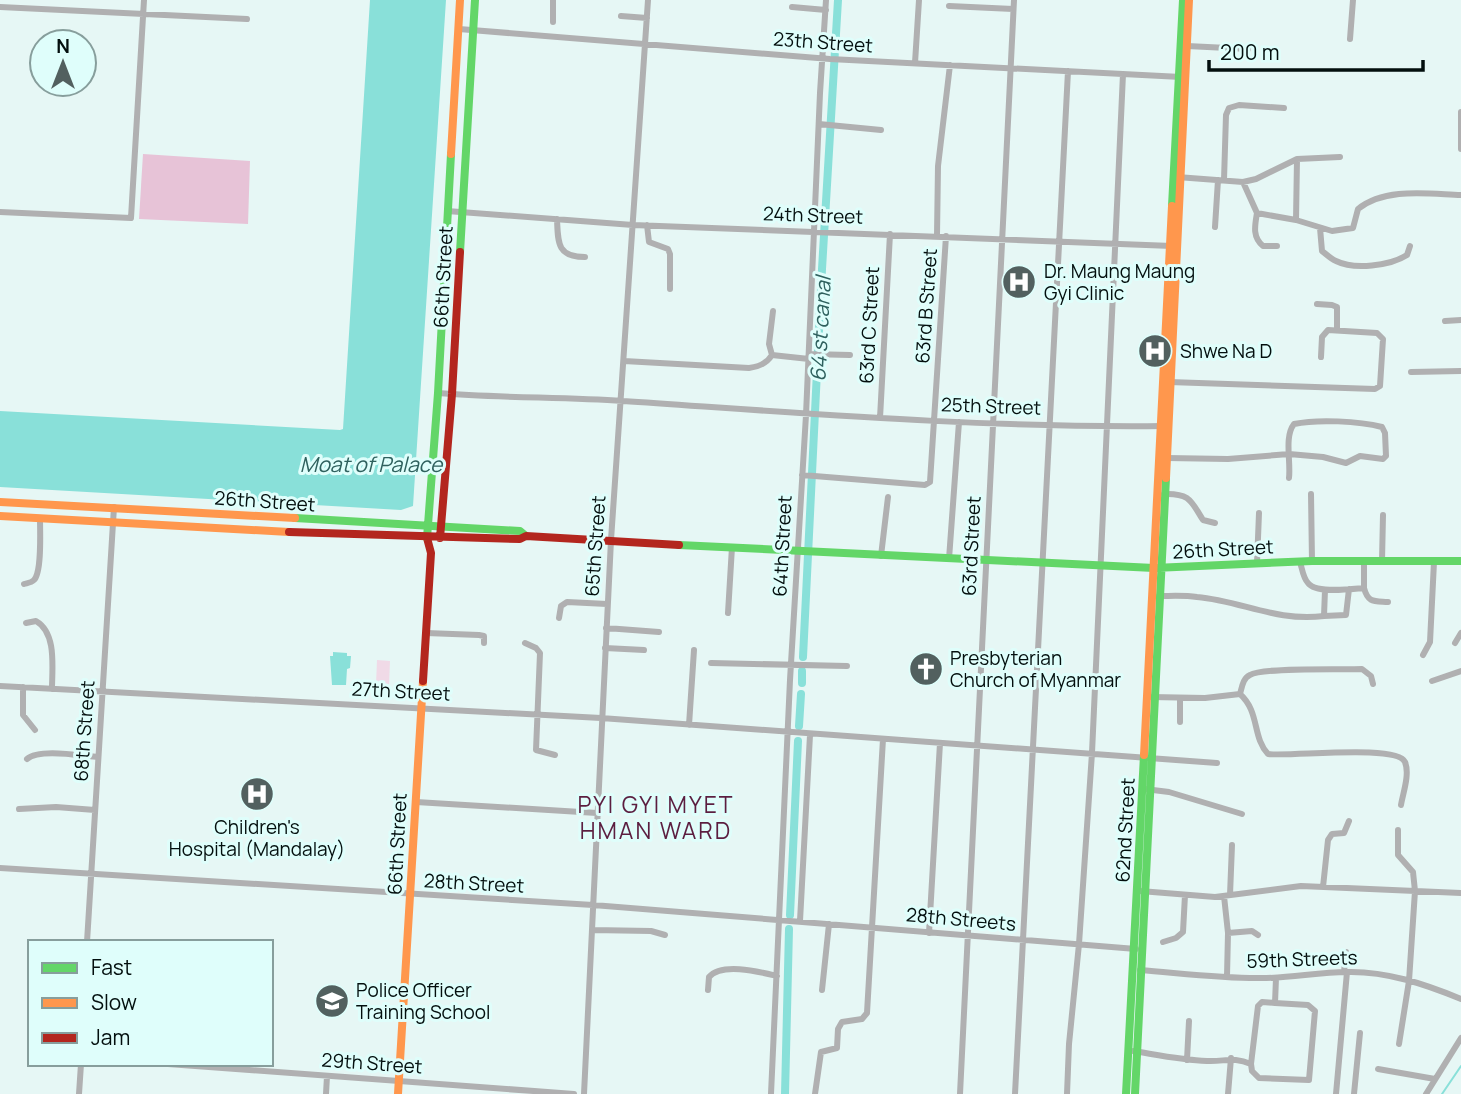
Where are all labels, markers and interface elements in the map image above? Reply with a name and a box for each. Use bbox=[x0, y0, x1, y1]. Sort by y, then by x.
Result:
street label: 23th Street bbox=[772, 26, 874, 58]
north arrow bbox=[28, 28, 98, 98]
scale bar bbox=[1209, 28, 1422, 72]
text: N bbox=[56, 33, 70, 59]
text: 200 m bbox=[1220, 38, 1280, 66]
street label: 24th Street bbox=[762, 200, 864, 230]
street label: 66th Street bbox=[427, 225, 459, 329]
street label: 63rd B Street bbox=[909, 248, 943, 364]
place label: Dr. Maung Maung Gyi Clinic bbox=[1044, 258, 1195, 306]
hospital icon: Dr. Maung Maung Gyi Clinic bbox=[1000, 263, 1038, 301]
street label: 63rd C Street bbox=[853, 266, 885, 384]
water label: 64 st canal bbox=[803, 272, 837, 382]
hospital icon: Shwe Na D bbox=[1136, 332, 1174, 370]
place label: Shwe Na D bbox=[1180, 338, 1272, 364]
street label: 25th Street bbox=[940, 391, 1042, 421]
water label: Moat of Palace bbox=[300, 450, 444, 478]
street label: 26th Street bbox=[214, 485, 316, 517]
street label: 65th Street bbox=[578, 495, 612, 597]
street label: 64th Street bbox=[766, 495, 798, 597]
street label: 63rd Street bbox=[955, 495, 987, 597]
street label: 26th Street bbox=[1172, 533, 1274, 565]
place label: Presbyterian Church of Myanmar bbox=[950, 645, 1121, 693]
church icon: Presbyterian Church of Myanmar bbox=[907, 650, 945, 688]
street label: 27th Street bbox=[351, 675, 451, 707]
street label: 68th Street bbox=[67, 680, 101, 782]
hospital icon: Children's Hospital (Mandalay) bbox=[238, 775, 276, 813]
street label: 62nd Street bbox=[1109, 777, 1141, 883]
district label: PYI GYI MYET HMAN WARD bbox=[577, 788, 735, 846]
street label: 66th Street bbox=[381, 792, 413, 896]
place label: Children's Hospital (Mandalay) bbox=[169, 814, 345, 862]
street label: 28th Street bbox=[423, 867, 525, 899]
street label: 28th Streets bbox=[905, 901, 1017, 937]
legend bbox=[28, 940, 273, 1066]
street label: 59th Streets bbox=[1246, 944, 1358, 974]
text: Fast bbox=[91, 953, 132, 981]
place label: Police Officer Training School bbox=[356, 977, 490, 1025]
school or university icon: Police Officer Training School bbox=[313, 982, 351, 1020]
text: Slow bbox=[91, 988, 137, 1016]
text: Jam bbox=[91, 1023, 130, 1051]
street label: 29th Street bbox=[321, 1047, 423, 1079]

